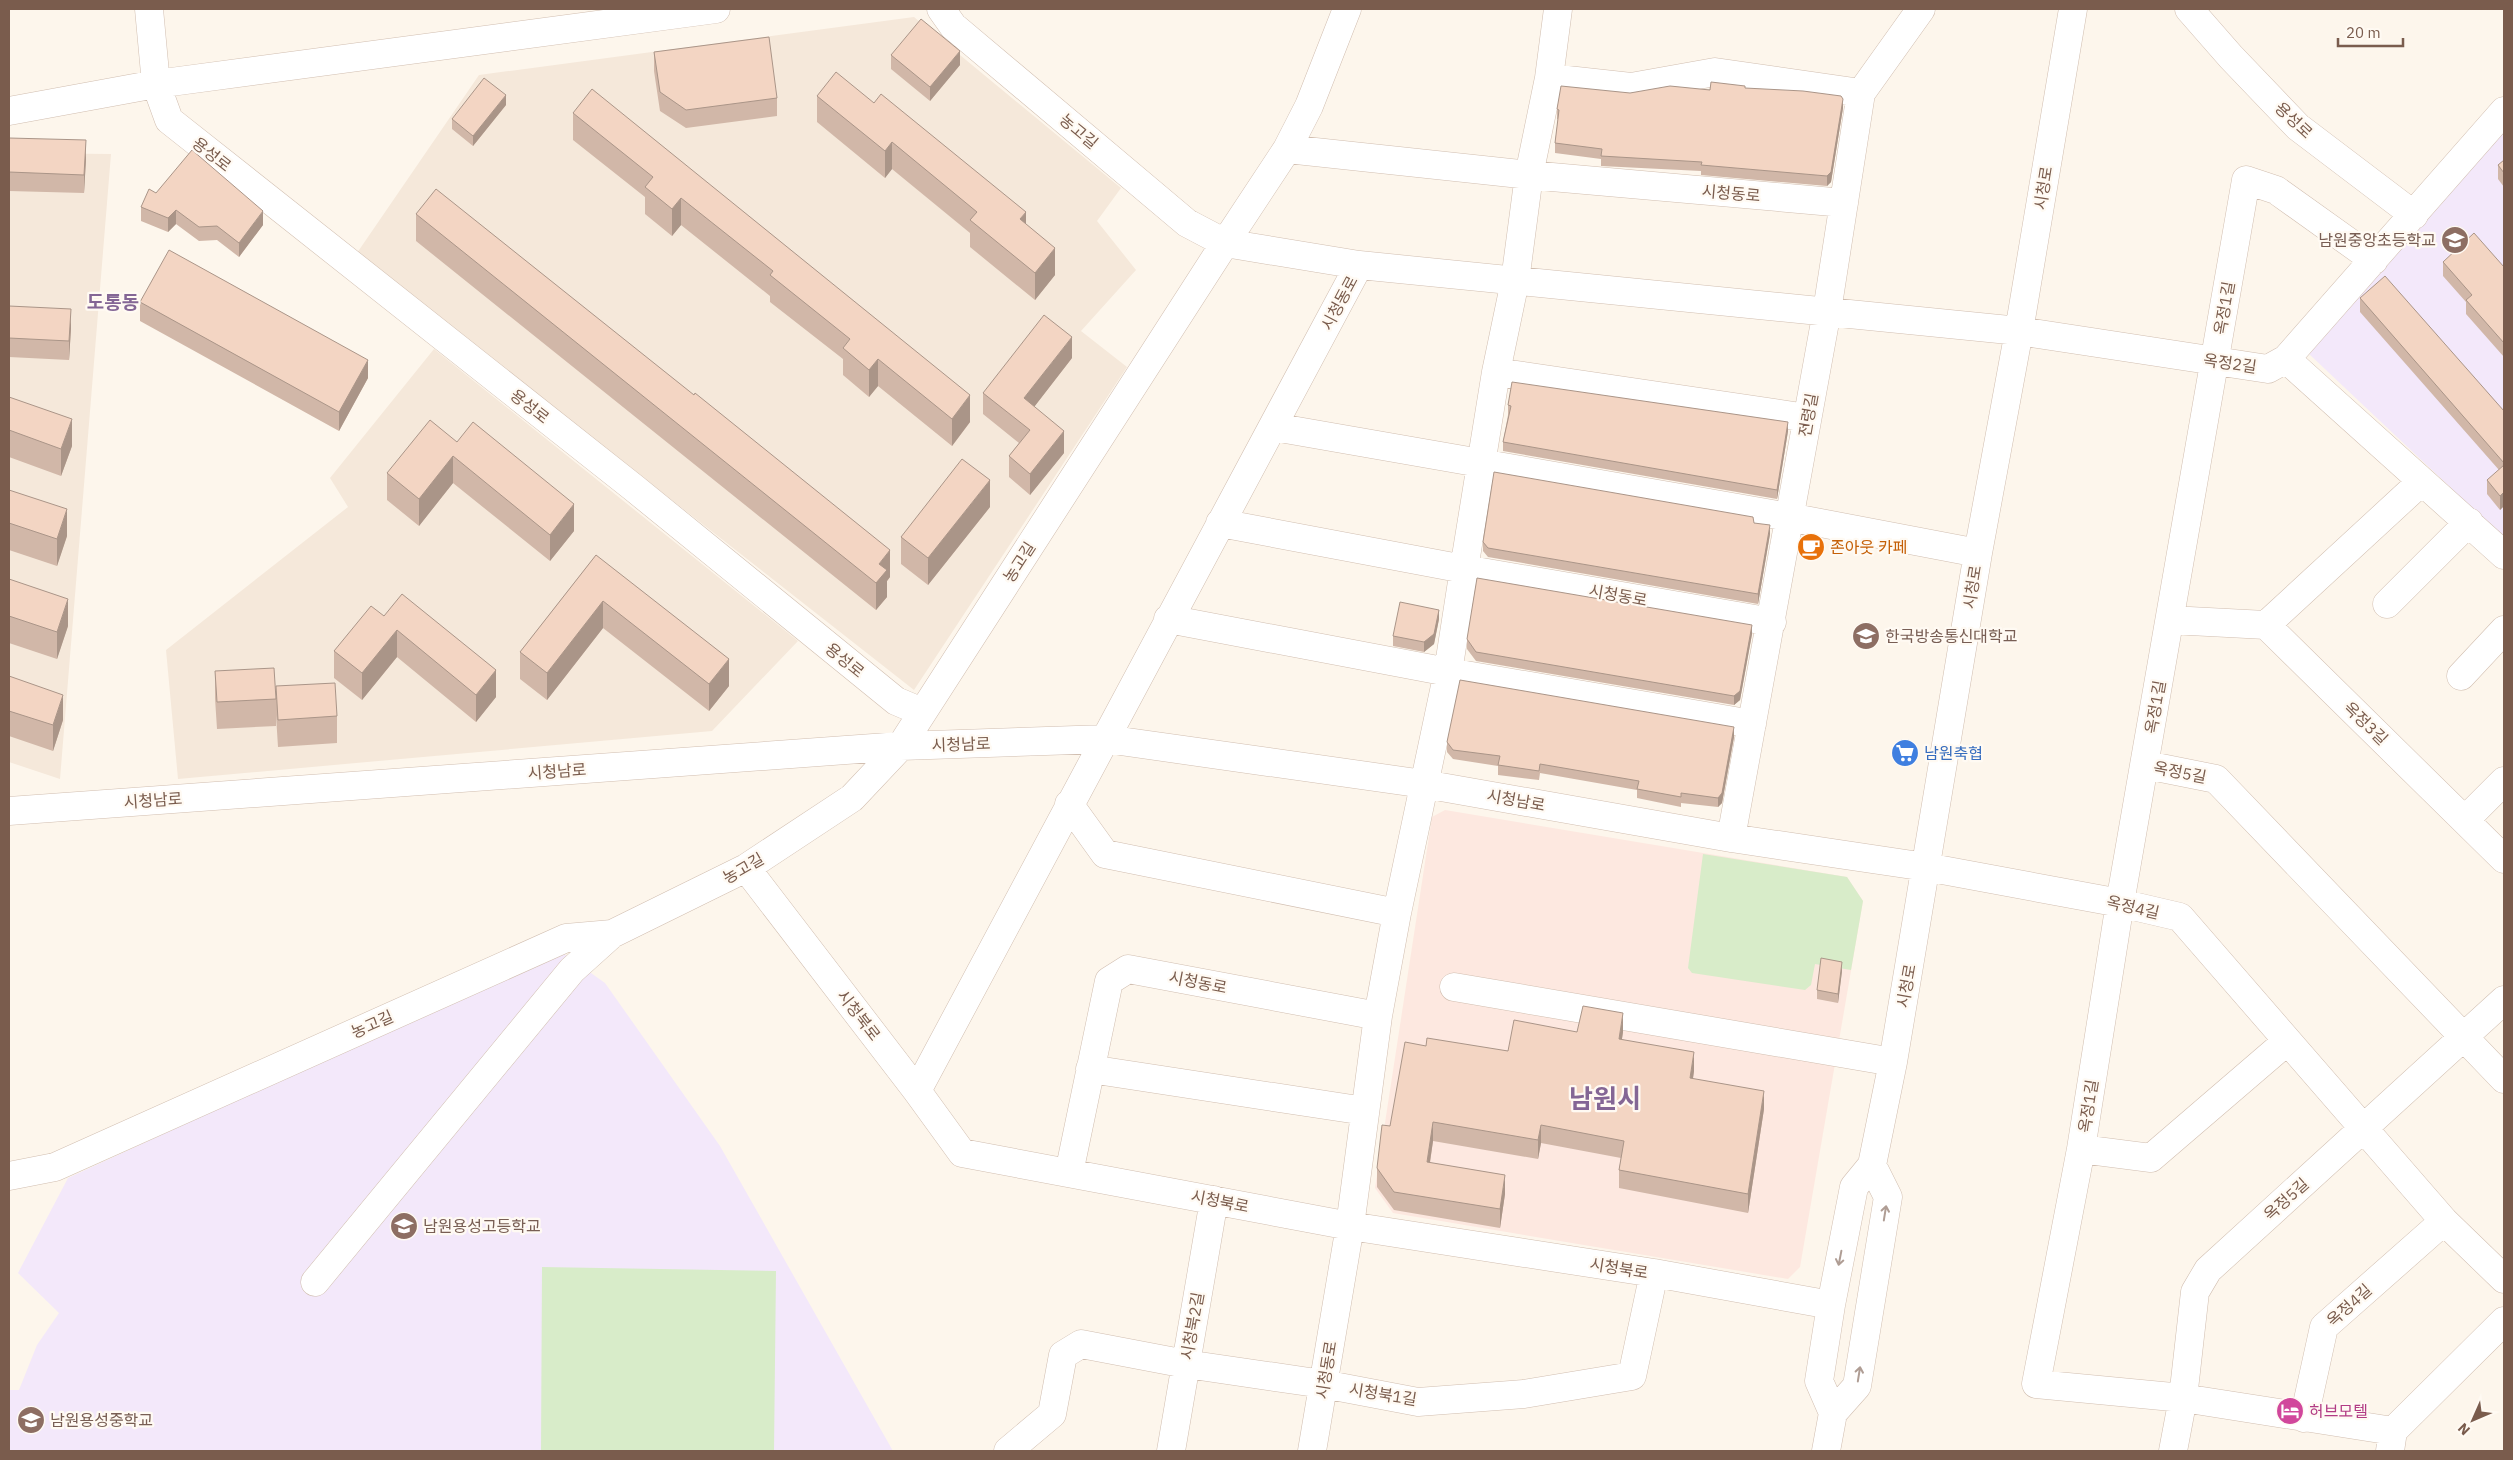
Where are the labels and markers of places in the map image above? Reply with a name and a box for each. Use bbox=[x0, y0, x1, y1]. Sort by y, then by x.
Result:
school or university icon: 남원중앙초등학교 bbox=[2440, 225, 2470, 255]
place label: 남원중앙초등학교 bbox=[2318, 230, 2436, 250]
cafe icon: 존아웃 카페 bbox=[1796, 532, 1826, 562]
place label: 존아웃 카페 bbox=[1830, 537, 1907, 557]
school or university icon: 한국방송통신대학교 bbox=[1851, 621, 1881, 651]
place label: 한국방송통신대학교 bbox=[1885, 626, 2017, 646]
supermarket icon: 남원축협 bbox=[1890, 738, 1920, 768]
place label: 남원축협 bbox=[1924, 743, 1983, 763]
school or university icon: 남원용성고등학교 bbox=[389, 1211, 419, 1241]
place label: 남원용성고등학교 bbox=[423, 1216, 541, 1236]
hotel icon: 허브모텔 bbox=[2275, 1396, 2305, 1426]
place label: 허브모텔 bbox=[2309, 1401, 2368, 1421]
school or university icon: 남원용성중학교 bbox=[16, 1405, 46, 1435]
place label: 남원용성중학교 bbox=[50, 1410, 153, 1430]

